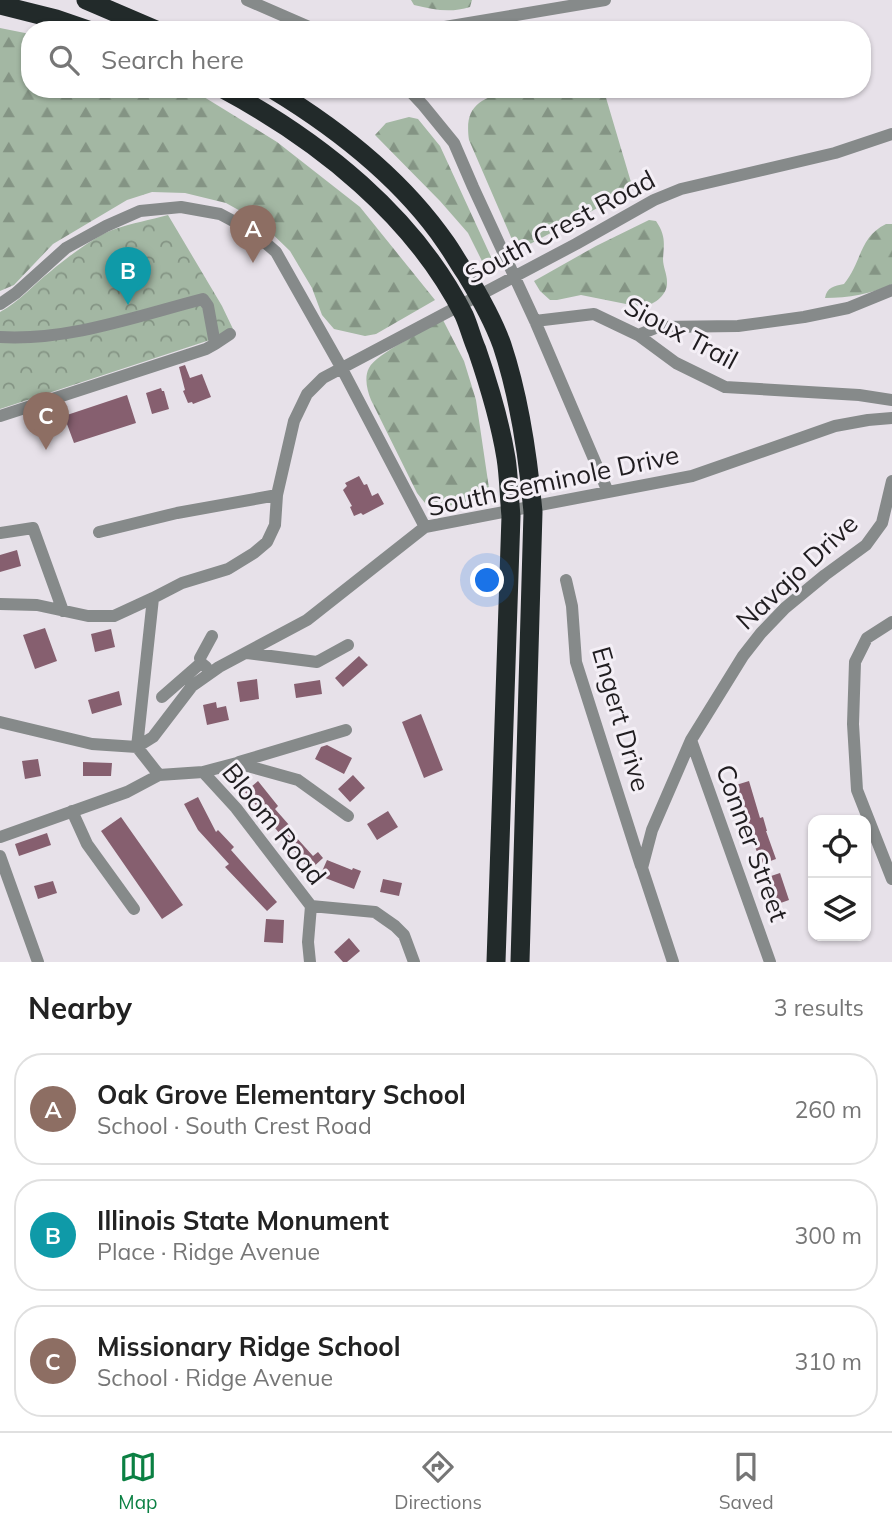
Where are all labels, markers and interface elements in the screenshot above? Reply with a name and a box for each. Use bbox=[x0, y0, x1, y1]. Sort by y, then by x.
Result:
search box bbox=[21, 21, 871, 98]
icon: search bbox=[45, 41, 83, 79]
text: Search here bbox=[101, 43, 244, 76]
street label: South Crest Road bbox=[459, 163, 661, 291]
pin: A bbox=[230, 205, 276, 263]
pin: B bbox=[105, 247, 151, 305]
street label: Sioux Trail bbox=[619, 289, 744, 376]
pin: C bbox=[23, 392, 69, 450]
street label: South Seminole Drive bbox=[424, 438, 682, 523]
street label: Navajo Drive bbox=[729, 507, 864, 636]
your location bbox=[470, 563, 504, 597]
street label: Engert Drive bbox=[585, 643, 658, 795]
street label: Bloom Road bbox=[215, 756, 333, 891]
street label: Conner Street bbox=[709, 760, 796, 926]
map controls bbox=[808, 815, 871, 941]
button: locate bbox=[808, 815, 871, 878]
button: layers bbox=[808, 878, 871, 941]
text: Nearby bbox=[28, 989, 132, 1027]
text: 3 results bbox=[774, 993, 864, 1022]
text: Oak Grove Elementary School bbox=[97, 1078, 466, 1111]
text: A bbox=[44, 1095, 62, 1124]
text: 260 m bbox=[794, 1095, 862, 1124]
text: School · South Crest Road bbox=[97, 1111, 372, 1140]
text: Illinois State Monument bbox=[97, 1204, 389, 1237]
text: B bbox=[45, 1221, 61, 1250]
text: 300 m bbox=[794, 1221, 862, 1250]
text: Place · Ridge Avenue bbox=[97, 1237, 320, 1266]
text: Missionary Ridge School bbox=[97, 1330, 401, 1363]
text: C bbox=[45, 1347, 61, 1376]
text: 310 m bbox=[794, 1347, 862, 1376]
text: School · Ridge Avenue bbox=[97, 1363, 333, 1392]
tab: Map bbox=[118, 1448, 157, 1514]
tab: Directions bbox=[394, 1448, 482, 1514]
tab: Saved bbox=[719, 1448, 774, 1514]

